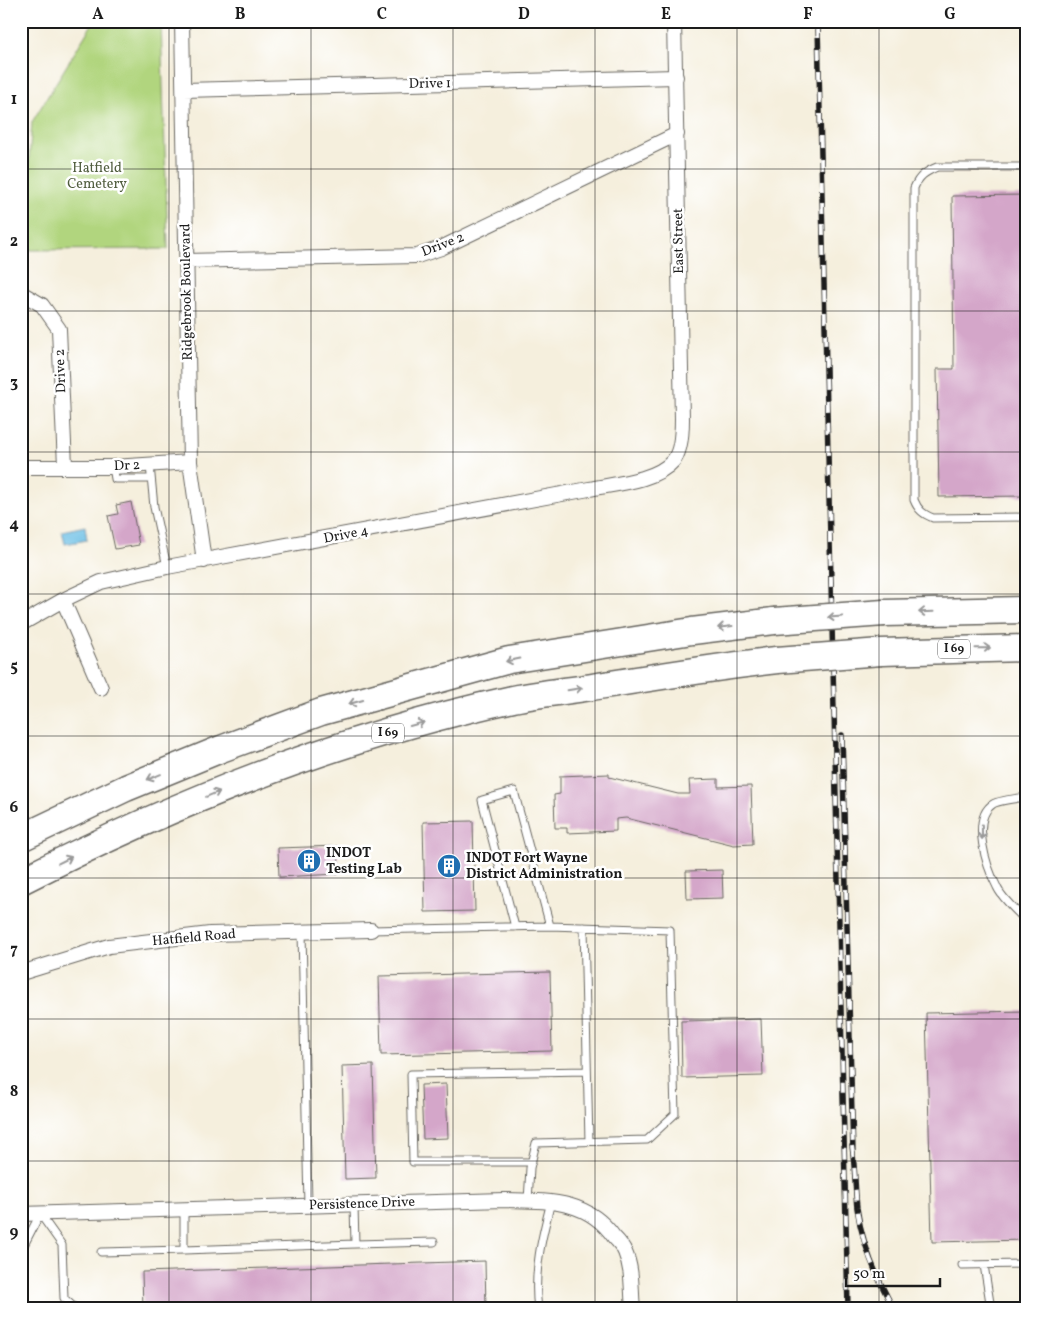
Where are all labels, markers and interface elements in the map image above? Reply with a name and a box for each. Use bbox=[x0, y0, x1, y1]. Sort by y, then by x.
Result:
text: A bbox=[92, 4, 104, 26]
text: B bbox=[235, 4, 246, 26]
text: C bbox=[377, 4, 387, 26]
text: D bbox=[518, 4, 530, 26]
text: E bbox=[661, 4, 671, 26]
text: F bbox=[803, 4, 813, 26]
text: G bbox=[944, 4, 956, 26]
street label: Drive 1 bbox=[409, 74, 451, 94]
text: 1 bbox=[11, 89, 17, 111]
park label: Hatfield Cemetery bbox=[67, 159, 127, 194]
street label: East Street bbox=[669, 208, 689, 274]
street label: Ridgebrook Boulevard bbox=[176, 223, 198, 361]
street label: Drive 2 bbox=[419, 228, 467, 262]
text: 2 bbox=[10, 231, 18, 253]
street label: Drive 2 bbox=[51, 348, 71, 394]
text: 3 bbox=[10, 372, 18, 394]
street label: Dr 2 bbox=[113, 456, 141, 476]
text: 4 bbox=[9, 514, 19, 536]
street label: Drive 4 bbox=[322, 521, 370, 549]
one-way arrow bbox=[918, 607, 934, 617]
one-way arrow bbox=[828, 612, 844, 621]
one-way arrow bbox=[718, 622, 734, 632]
road number: I 69 bbox=[938, 640, 970, 659]
one-way arrow bbox=[974, 643, 990, 653]
one-way arrow bbox=[505, 655, 521, 665]
text: 5 bbox=[10, 656, 18, 678]
one-way arrow bbox=[567, 684, 583, 694]
one-way arrow bbox=[348, 697, 364, 707]
one-way arrow bbox=[408, 719, 424, 729]
road number: I 69 bbox=[372, 724, 404, 742]
one-way arrow bbox=[147, 773, 162, 782]
one-way arrow bbox=[205, 788, 220, 798]
text: 6 bbox=[10, 797, 19, 819]
one-way arrow bbox=[977, 823, 987, 839]
place label: INDOT Testing Lab bbox=[326, 844, 402, 879]
building icon: INDOT Testing Lab bbox=[296, 848, 322, 874]
place label: INDOT Fort Wayne District Administration bbox=[466, 849, 622, 884]
building icon: INDOT Fort Wayne District Administration bbox=[436, 853, 462, 879]
one-way arrow bbox=[57, 854, 72, 864]
street label: Hatfield Road bbox=[151, 925, 237, 951]
text: 7 bbox=[10, 939, 18, 961]
text: 8 bbox=[10, 1081, 18, 1103]
street label: Persistence Drive bbox=[309, 1193, 416, 1215]
text: 9 bbox=[10, 1222, 19, 1244]
scale bar bbox=[846, 1255, 939, 1287]
text: 50 m bbox=[853, 1264, 885, 1285]

